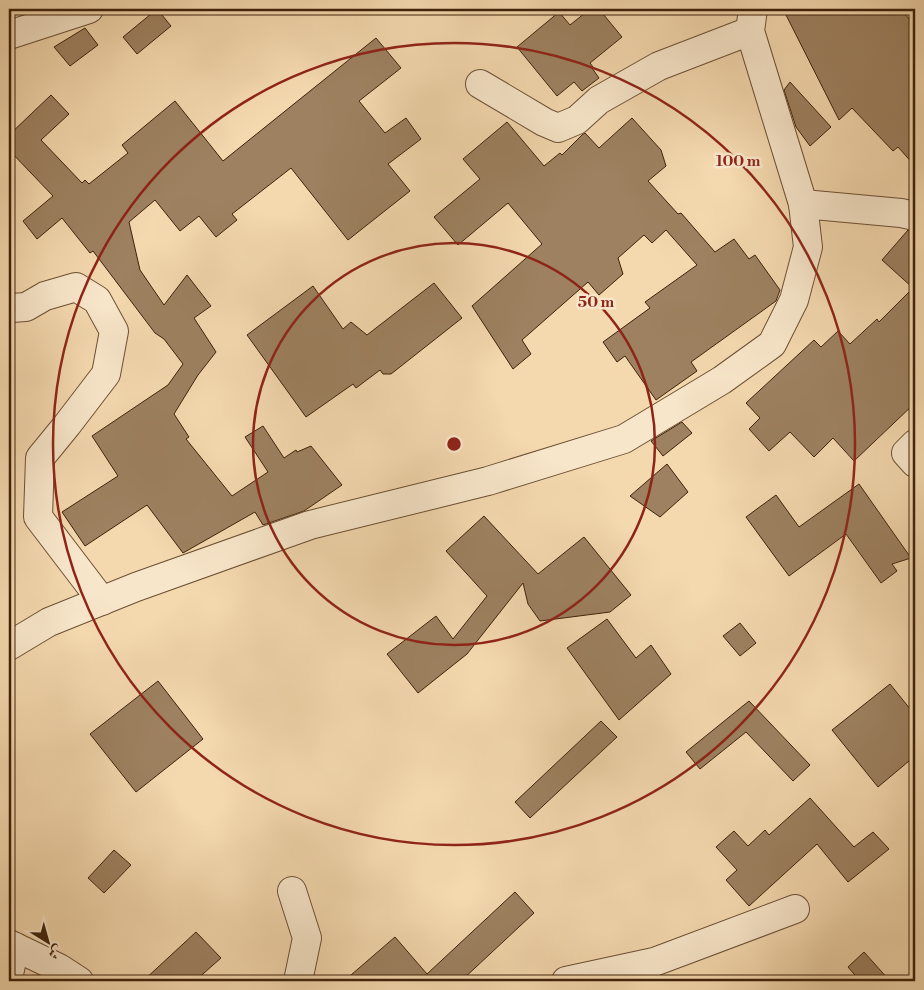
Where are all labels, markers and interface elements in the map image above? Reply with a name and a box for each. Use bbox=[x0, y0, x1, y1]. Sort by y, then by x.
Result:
text: 100 m bbox=[716, 152, 761, 171]
text: 50 m bbox=[578, 293, 614, 312]
centre of rings bbox=[445, 435, 463, 453]
north arrow bbox=[22, 918, 72, 968]
text: ش bbox=[44, 940, 66, 963]

